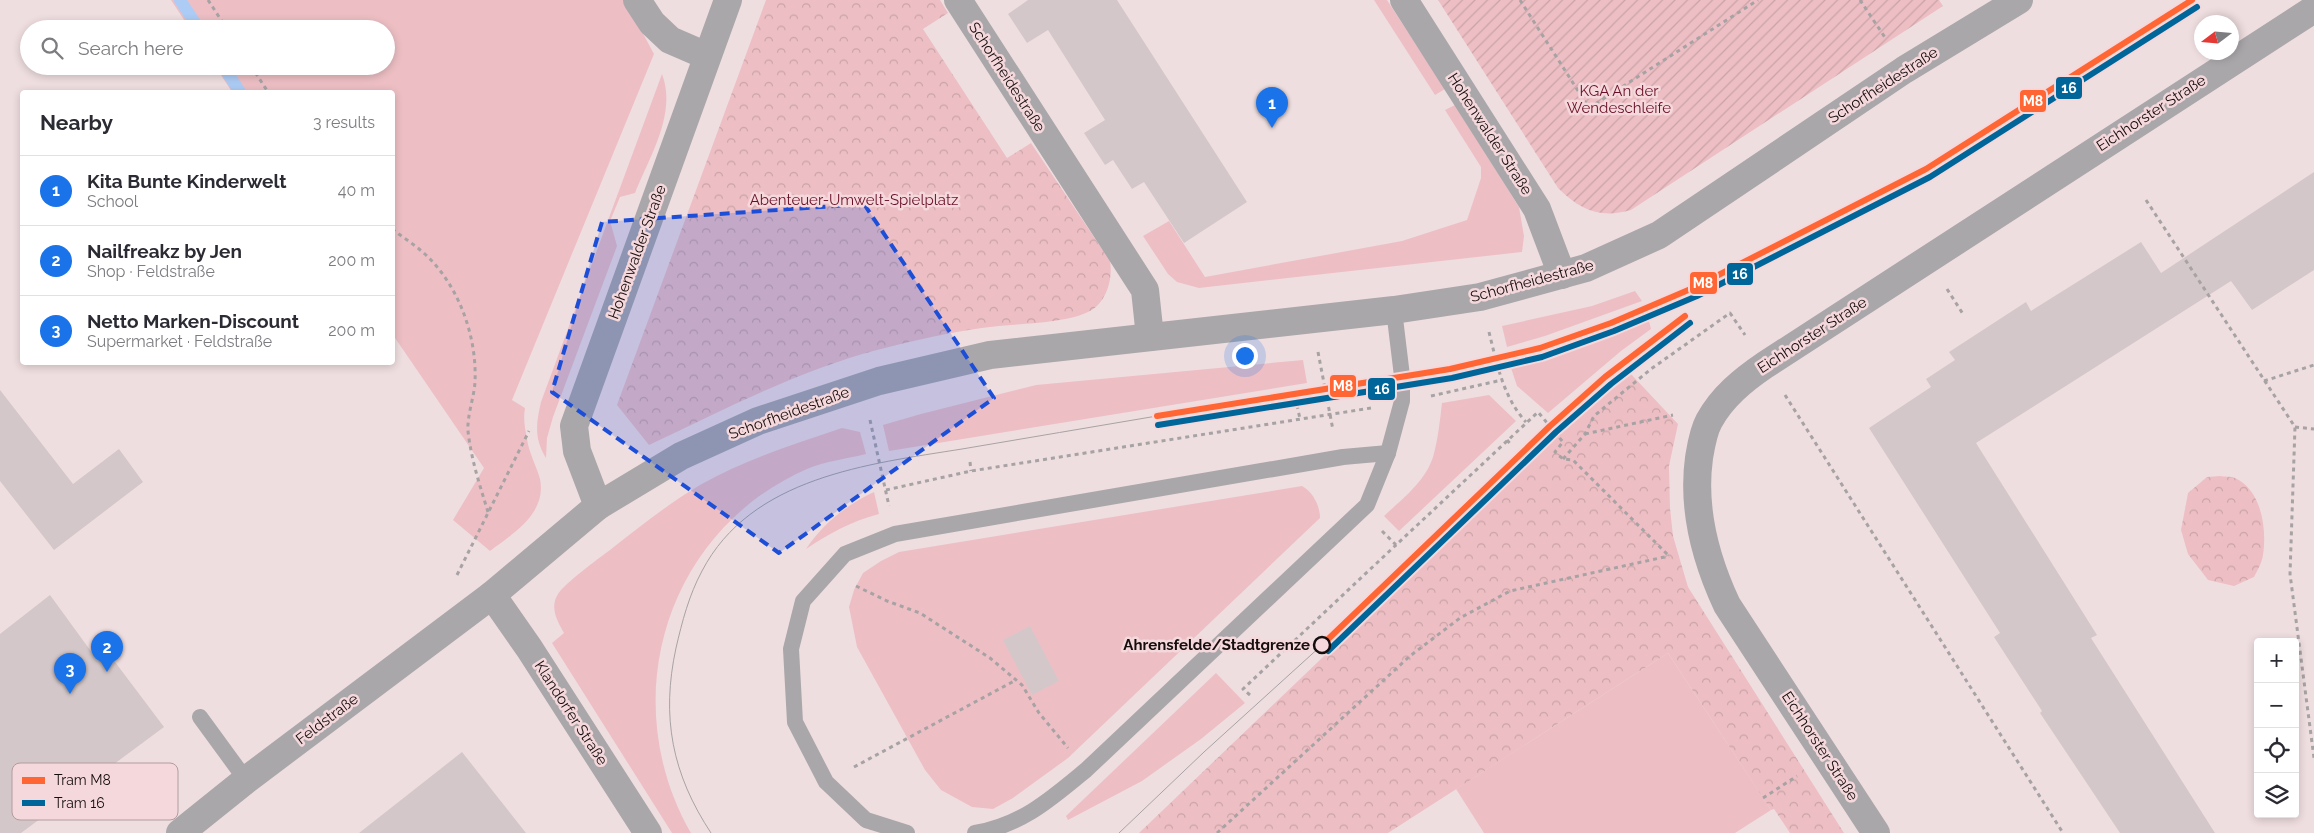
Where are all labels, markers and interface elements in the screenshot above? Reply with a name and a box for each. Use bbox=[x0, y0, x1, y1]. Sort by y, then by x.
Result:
north arrow bbox=[2194, 15, 2239, 60]
street label: Schorfheidestraße bbox=[965, 19, 1049, 135]
search box bbox=[20, 20, 395, 75]
icon: search bbox=[38, 34, 66, 62]
text: Search here bbox=[78, 37, 184, 59]
street label: Schorfheidestraße bbox=[1825, 43, 1941, 127]
street label: Hohenwalder Straße bbox=[1444, 70, 1536, 198]
street label: Eichhorster Straße bbox=[2093, 71, 2209, 155]
line badge: 16 bbox=[2055, 76, 2083, 100]
text: 16 bbox=[2061, 80, 2077, 96]
park label: KGA An der Wendeschleife bbox=[1567, 82, 1671, 117]
pin: 1 bbox=[1256, 87, 1288, 128]
line badge: M8 bbox=[2019, 89, 2047, 113]
text: M8 bbox=[2023, 93, 2043, 109]
text: Nearby bbox=[40, 110, 113, 135]
text: 3 results bbox=[313, 113, 375, 132]
text: Kita Bunte Kinderwelt bbox=[87, 170, 287, 192]
text: 1 bbox=[52, 181, 60, 200]
text: 40 m bbox=[338, 181, 375, 200]
street label: Hohenwalder Straße bbox=[604, 182, 670, 322]
park label: Abenteuer-Umwelt-Spielplatz bbox=[750, 191, 958, 209]
text: School bbox=[87, 192, 138, 211]
text: Nailfreakz by Jen bbox=[87, 240, 242, 262]
text: 2 bbox=[51, 251, 61, 270]
text: 200 m bbox=[328, 251, 375, 270]
street label: Schorfheidestraße bbox=[1468, 256, 1596, 306]
text: Shop · Feldstraße bbox=[87, 262, 215, 281]
line badge: 16 bbox=[1726, 262, 1754, 286]
text: 16 bbox=[1732, 266, 1748, 282]
line badge: M8 bbox=[1689, 271, 1718, 295]
text: M8 bbox=[1693, 275, 1713, 291]
street label: Eichhorster Straße bbox=[1754, 293, 1870, 377]
text: Netto Marken-Discount bbox=[87, 310, 299, 332]
text: 3 bbox=[52, 321, 60, 340]
text: 200 m bbox=[328, 321, 375, 340]
text: Supermarket · Feldstraße bbox=[87, 332, 272, 351]
your location bbox=[1232, 343, 1258, 369]
line badge: M8 bbox=[1329, 374, 1357, 398]
line badge: 16 bbox=[1367, 377, 1396, 401]
text: M8 bbox=[1333, 378, 1353, 394]
text: 16 bbox=[1374, 381, 1390, 397]
street label: Schorfheidestraße bbox=[726, 383, 852, 443]
pin: 2 bbox=[91, 631, 123, 672]
place label: Ahrensfelde/Stadtgrenze bbox=[1123, 636, 1310, 654]
marker: Ahrensfelde/Stadtgrenze bbox=[1313, 636, 1331, 654]
map controls bbox=[2254, 638, 2299, 818]
button: + bbox=[2254, 638, 2299, 683]
pin: 3 bbox=[54, 653, 86, 694]
street label: Klandorfer Straße bbox=[531, 657, 612, 769]
button: − bbox=[2254, 683, 2299, 728]
street label: Eichhorster Straße bbox=[1778, 688, 1862, 804]
street label: Feldstraße bbox=[292, 690, 362, 748]
button: locate bbox=[2254, 728, 2299, 773]
legend bbox=[12, 763, 178, 820]
text: Tram M8 bbox=[54, 772, 111, 788]
button: layers bbox=[2254, 773, 2299, 818]
text: Tram 16 bbox=[54, 795, 105, 811]

